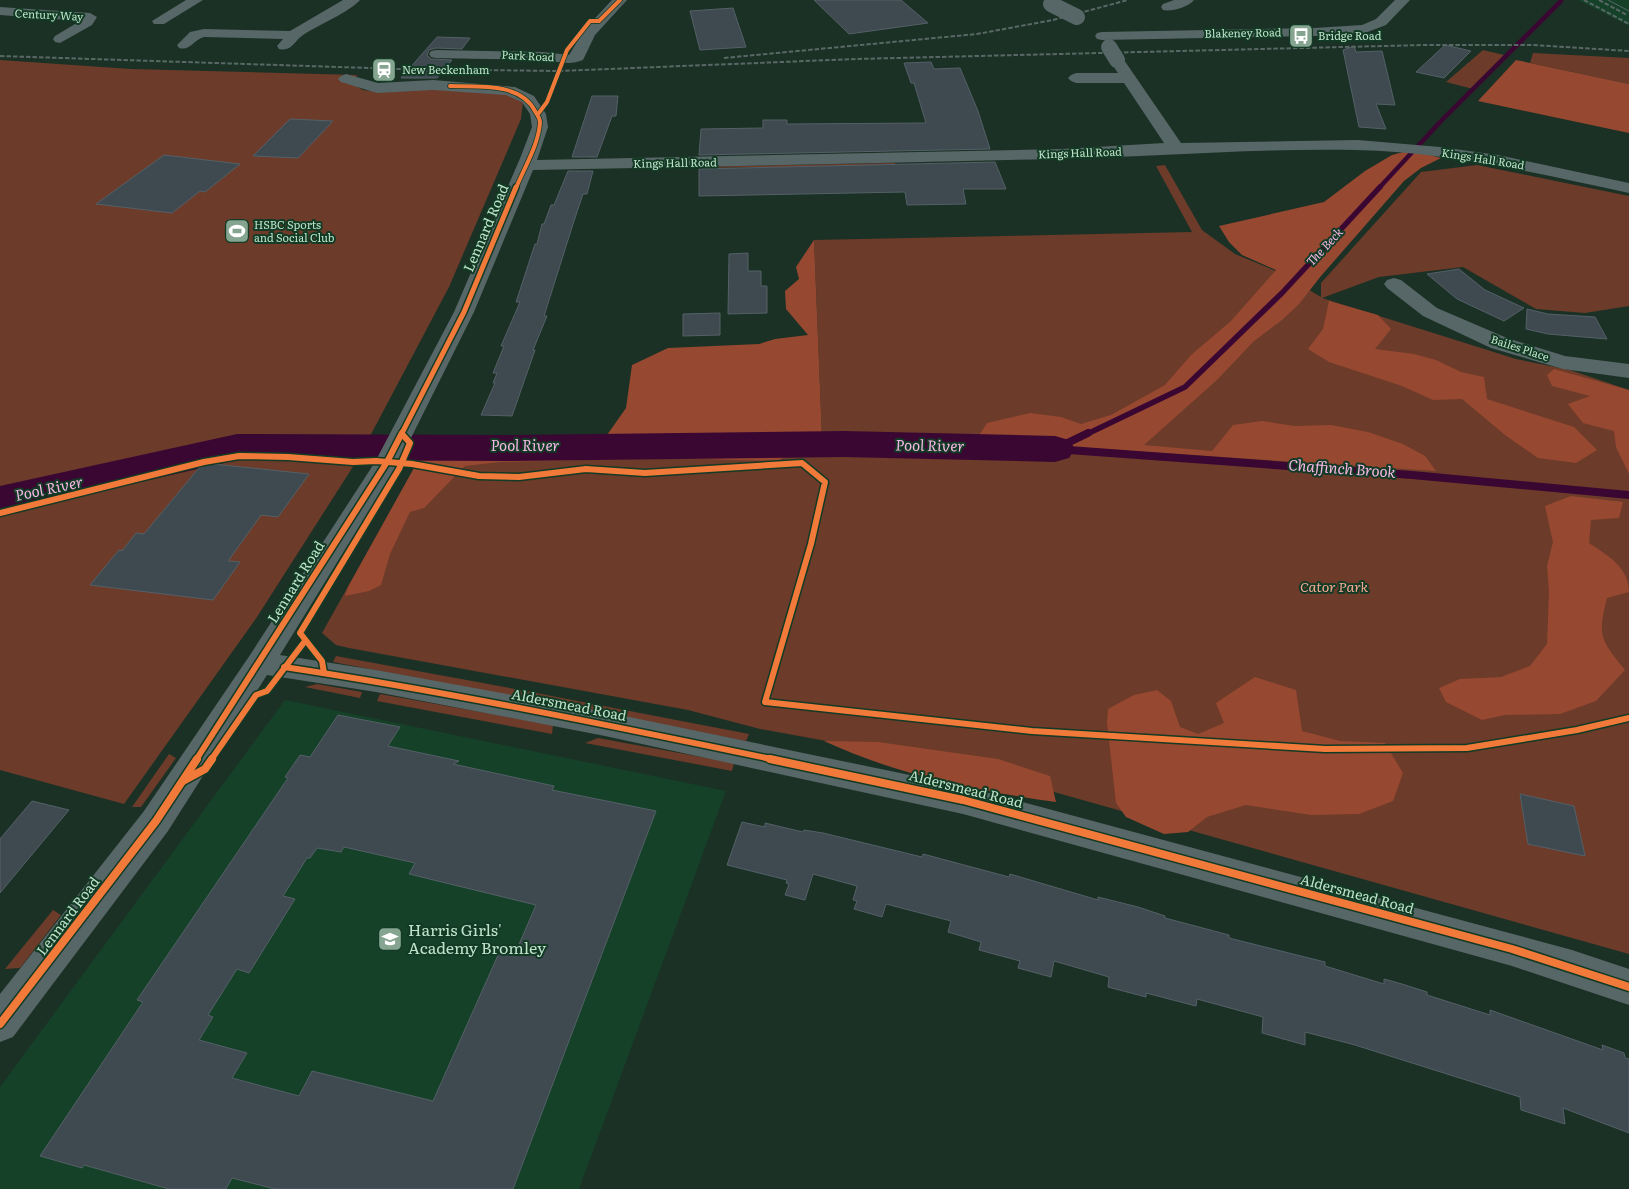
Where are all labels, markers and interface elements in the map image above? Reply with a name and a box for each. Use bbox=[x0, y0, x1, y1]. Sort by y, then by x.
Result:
street label: Century Way bbox=[14, 4, 84, 24]
street label: Blakeney Road bbox=[1204, 23, 1282, 41]
bus stop icon: Bridge Road bbox=[1288, 23, 1314, 49]
place label: Bridge Road bbox=[1318, 27, 1382, 43]
street label: Park Road bbox=[501, 46, 555, 64]
station icon: New Beckenham bbox=[371, 57, 397, 83]
place label: New Beckenham bbox=[402, 61, 490, 77]
street label: Kings Hall Road bbox=[1038, 143, 1122, 161]
street label: Kings Hall Road bbox=[1441, 144, 1526, 173]
street label: Kings Hall Road bbox=[633, 153, 717, 171]
street label: Lennard Road bbox=[458, 180, 513, 275]
place label: HSBC Sports and Social Club bbox=[254, 216, 335, 245]
sports icon: HSBC Sports and Social Club bbox=[224, 218, 250, 244]
water label: The Beck bbox=[1302, 223, 1347, 269]
street label: Bailes Place bbox=[1489, 330, 1552, 364]
water label: Pool River bbox=[895, 432, 965, 457]
water label: Pool River bbox=[490, 433, 560, 456]
water label: Chaffinch Brook bbox=[1288, 452, 1397, 483]
water label: Pool River bbox=[12, 469, 85, 506]
street label: Lennard Road bbox=[262, 536, 329, 626]
park label: Cator Park bbox=[1300, 576, 1368, 596]
street label: Aldersmead Road bbox=[510, 683, 629, 725]
street label: Aldersmead Road bbox=[907, 764, 1026, 812]
street label: Aldersmead Road bbox=[1298, 868, 1417, 918]
street label: Lennard Road bbox=[31, 872, 104, 959]
place label: Harris Girls' Academy Bromley bbox=[408, 917, 547, 959]
school or university icon: Harris Girls' Academy Bromley bbox=[377, 926, 403, 952]

